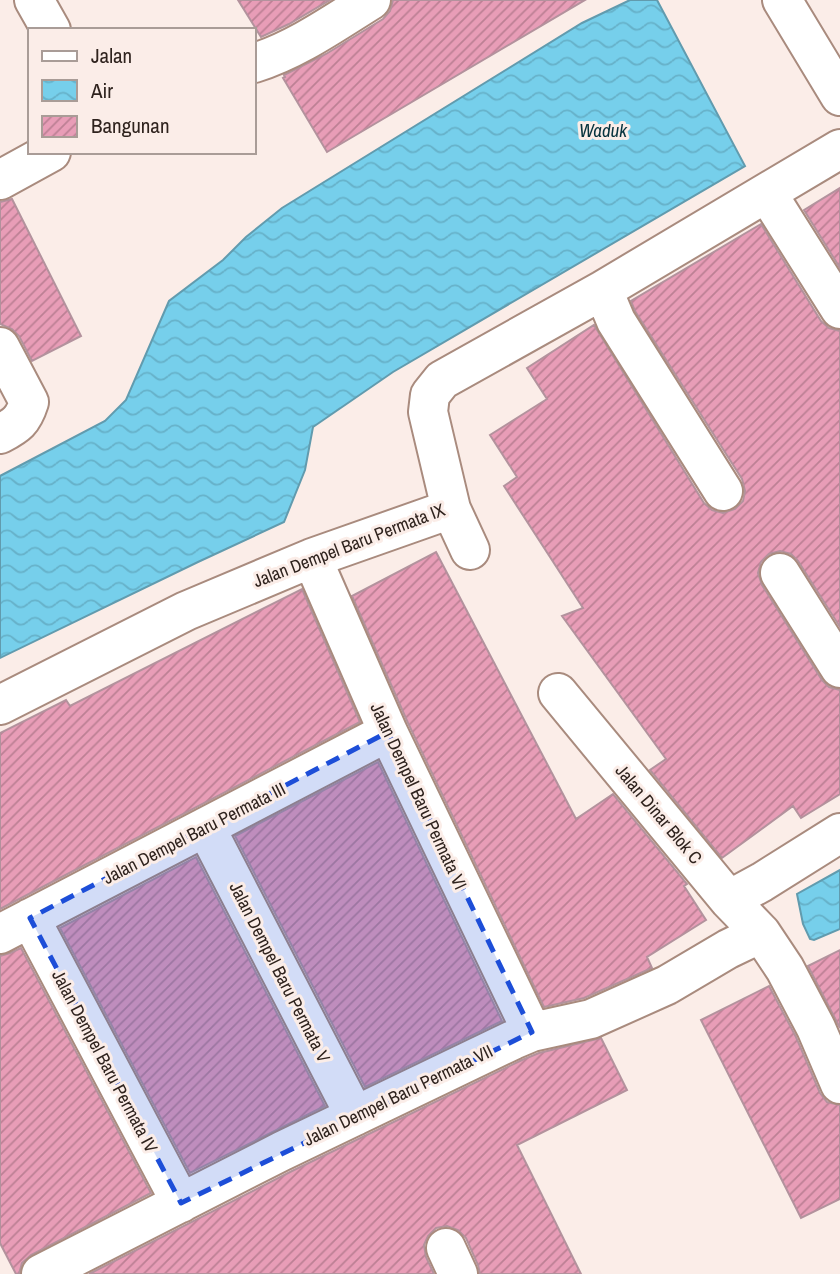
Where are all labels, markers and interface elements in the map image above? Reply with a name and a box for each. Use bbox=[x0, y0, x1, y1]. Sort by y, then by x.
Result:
legend bbox=[28, 28, 256, 154]
text: Jalan bbox=[91, 41, 132, 70]
text: Air bbox=[90, 76, 113, 105]
text: Bangunan bbox=[91, 111, 170, 140]
water label: Waduk bbox=[579, 117, 628, 143]
street label: Jalan Dempel Baru Permata IX bbox=[250, 497, 449, 593]
street label: Jalan Dempel Baru Permata VI bbox=[365, 699, 473, 893]
street label: Jalan Dinar Blok C bbox=[610, 759, 708, 869]
street label: Jalan Dempel Baru Permata III bbox=[98, 776, 290, 890]
street label: Jalan Dempel Baru Permata V bbox=[224, 878, 336, 1067]
street label: Jalan Dempel Baru Permata IV bbox=[46, 965, 164, 1157]
street label: Jalan Dempel Baru Permata VII bbox=[299, 1038, 497, 1152]

